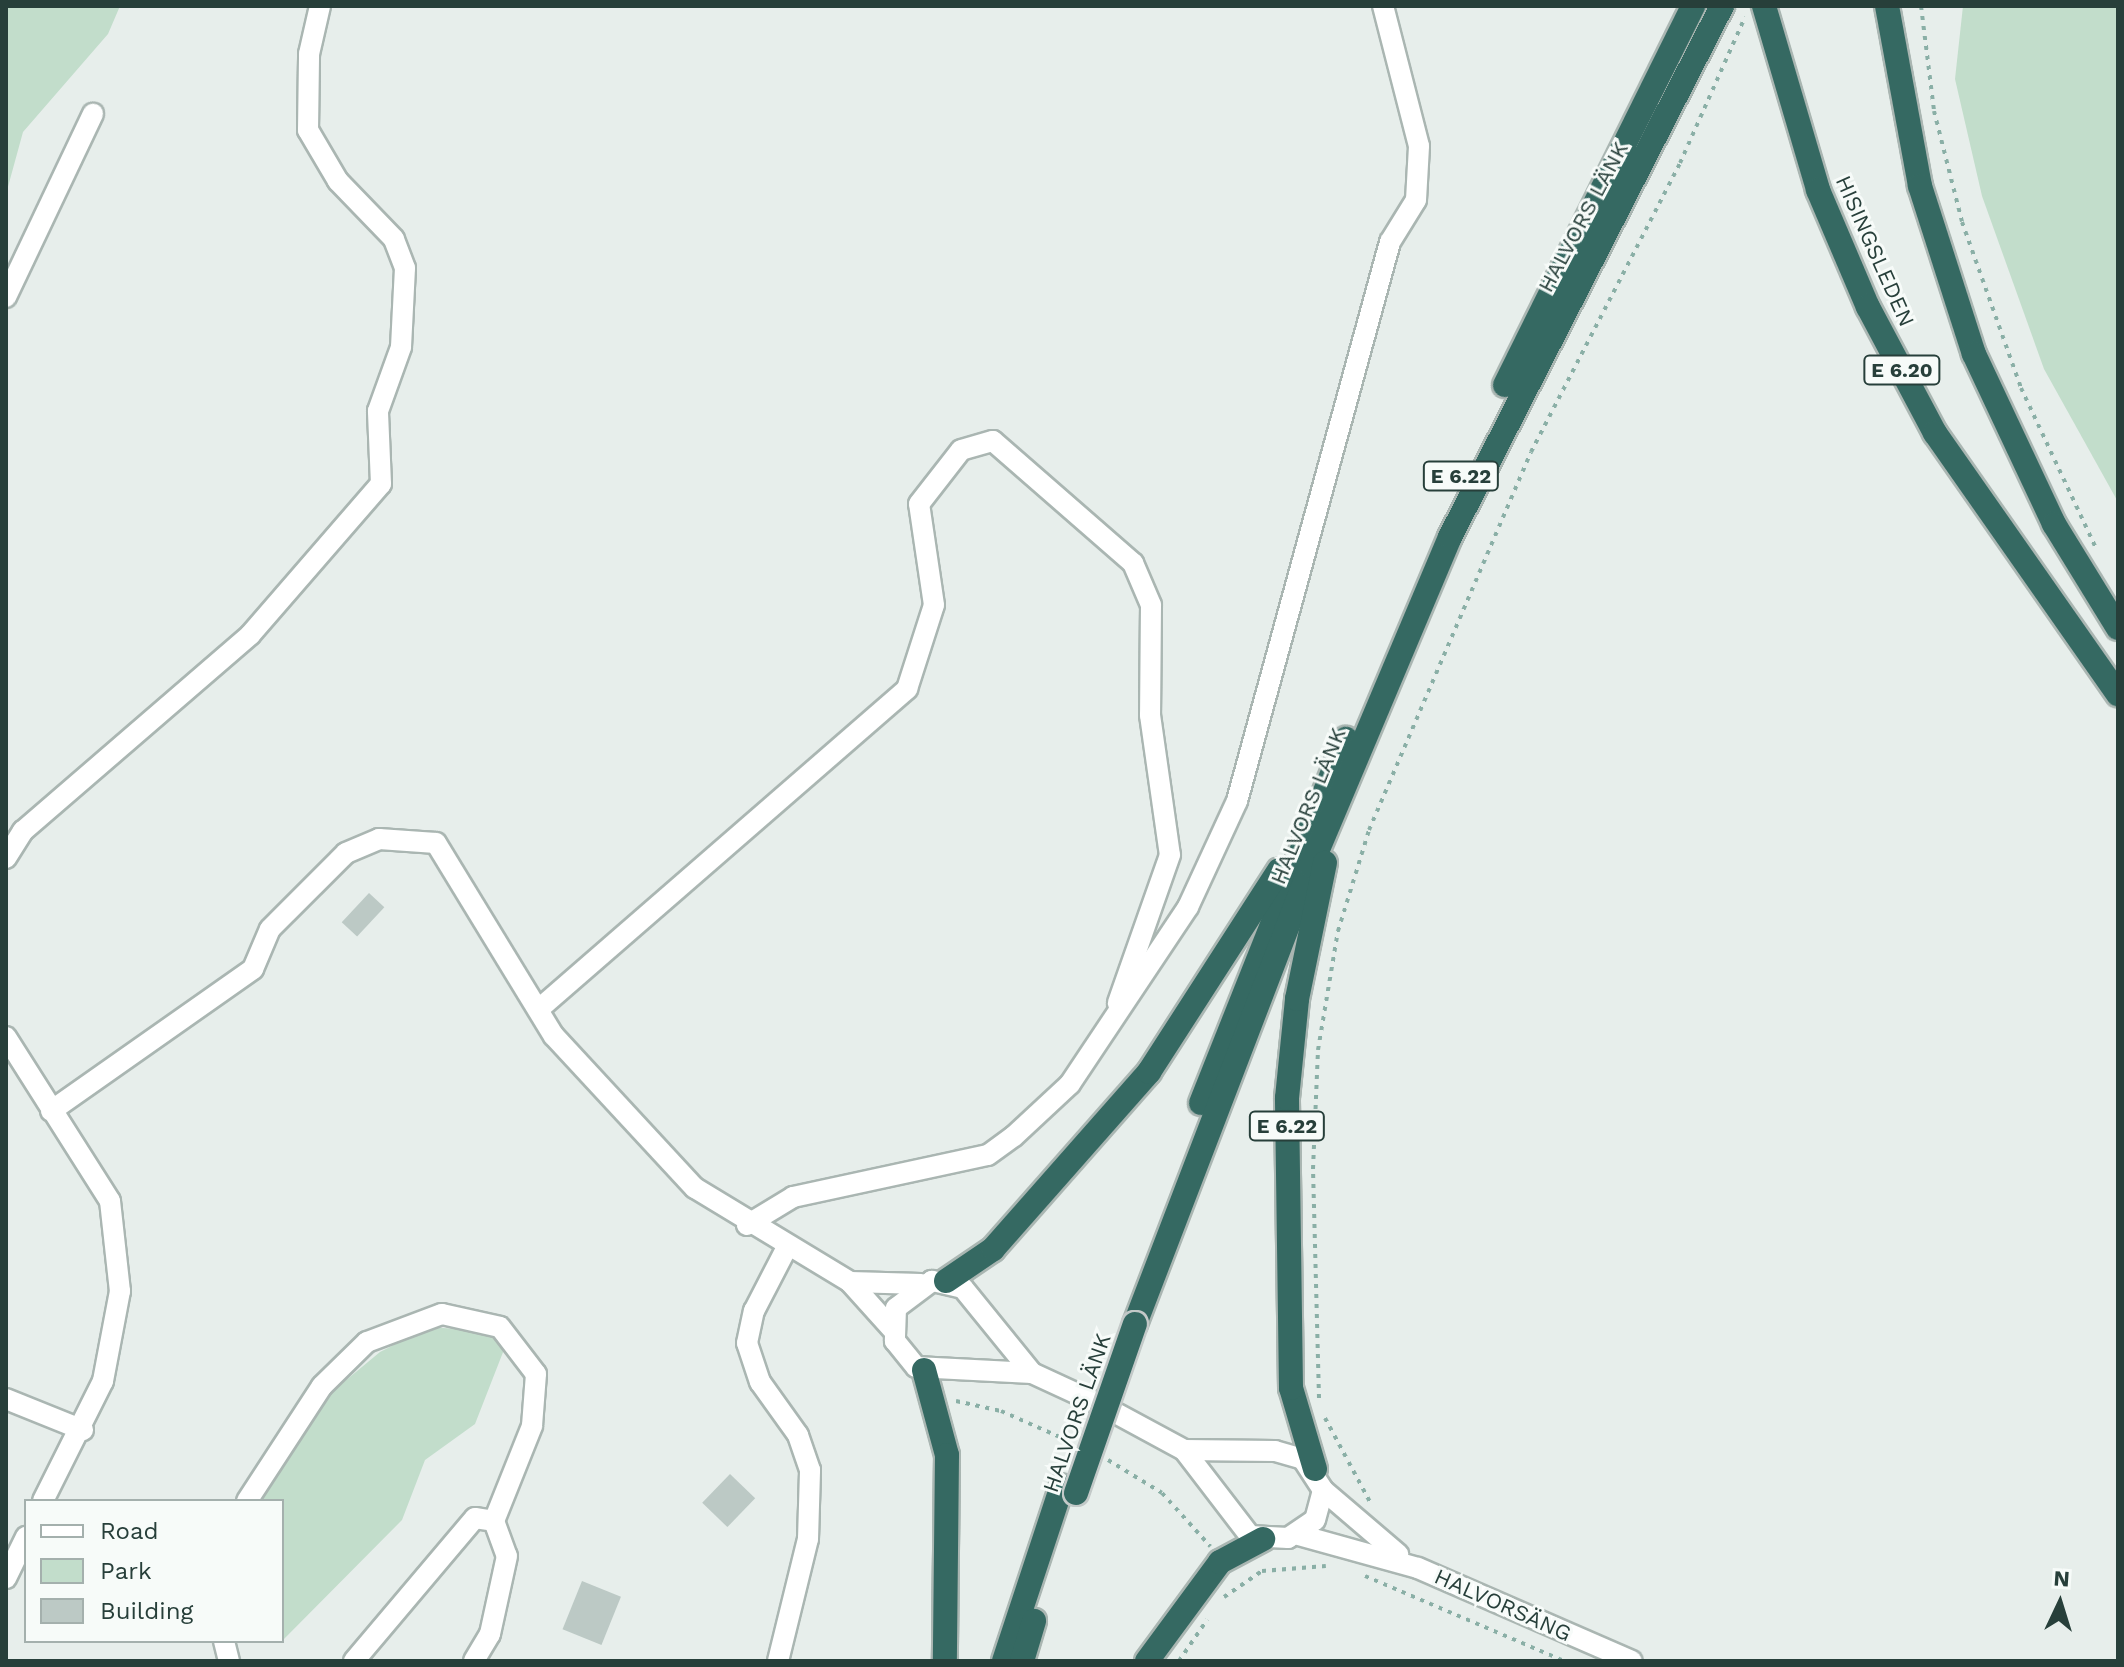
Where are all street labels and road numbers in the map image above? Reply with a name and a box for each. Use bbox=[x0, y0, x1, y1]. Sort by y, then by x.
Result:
street label: HALVORS LÄNK bbox=[1532, 137, 1634, 297]
street label: HISINGSLEDEN bbox=[1830, 171, 1920, 331]
road number: E 6.20 bbox=[1862, 354, 1942, 386]
road number: E 6.22 bbox=[1421, 460, 1501, 492]
street label: HALVORS LÄNK bbox=[1265, 724, 1351, 888]
road number: E 6.22 bbox=[1247, 1110, 1327, 1142]
street label: HALVORS LÄNK bbox=[1037, 1330, 1117, 1496]
street label: HALVORSÄNG bbox=[1430, 1563, 1576, 1647]

